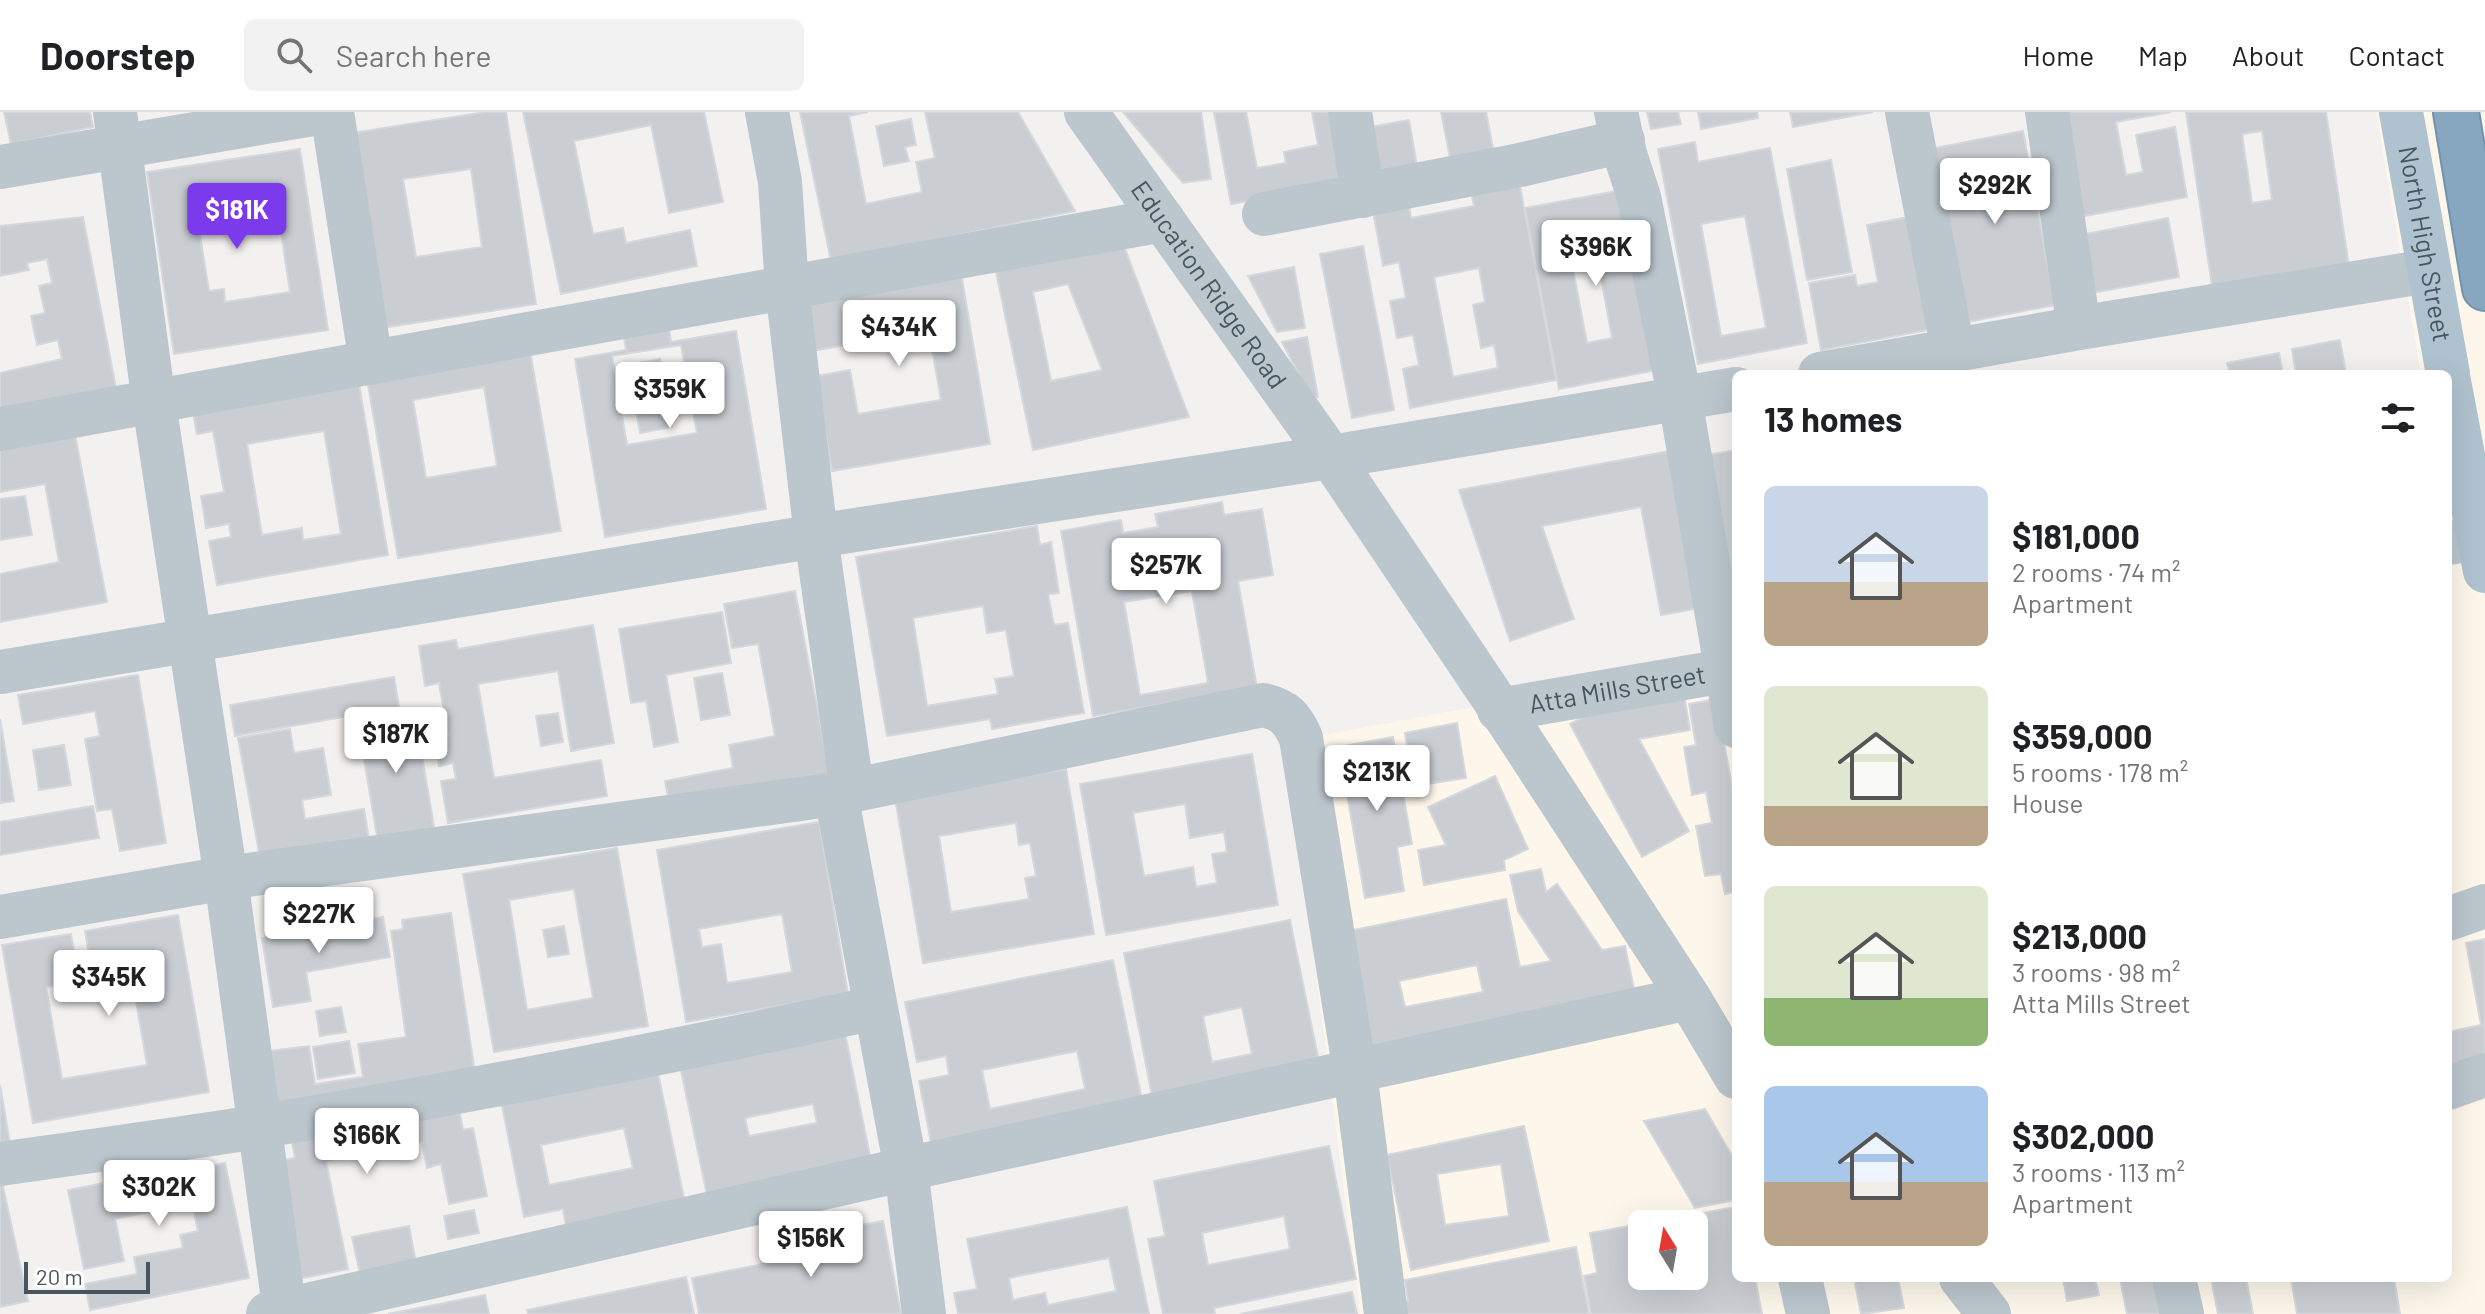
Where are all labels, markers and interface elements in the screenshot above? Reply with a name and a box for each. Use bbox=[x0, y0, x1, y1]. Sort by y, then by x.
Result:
search box bbox=[244, 19, 804, 91]
text: Doorstep bbox=[40, 32, 196, 78]
icon: search bbox=[272, 33, 316, 77]
text: Search here bbox=[336, 37, 492, 73]
text: Home bbox=[2023, 38, 2094, 72]
text: Map bbox=[2138, 38, 2188, 72]
text: About bbox=[2232, 38, 2304, 72]
text: Contact bbox=[2348, 38, 2445, 72]
street label: North High Street bbox=[2393, 143, 2459, 344]
pin: $292K bbox=[1939, 158, 2051, 226]
text: $292K bbox=[1958, 168, 2032, 199]
street label: Education Ridge Road bbox=[1126, 174, 1294, 394]
pin: $181K bbox=[181, 183, 293, 251]
text: $181K bbox=[205, 193, 269, 224]
pin: $396K bbox=[1540, 220, 1652, 288]
text: $396K bbox=[1560, 230, 1632, 261]
pin: $434K bbox=[843, 300, 955, 368]
text: $434K bbox=[861, 310, 937, 341]
pin: $359K bbox=[614, 362, 726, 430]
text: $359K bbox=[633, 372, 707, 403]
icon: filters bbox=[2376, 396, 2420, 440]
text: 13 homes bbox=[1764, 398, 1902, 439]
text: $181,000 bbox=[2012, 515, 2140, 556]
icon: home bbox=[1828, 518, 1924, 614]
pin: $257K bbox=[1110, 538, 1222, 606]
text: $257K bbox=[1130, 548, 1202, 579]
text: 2 rooms · 74 m² bbox=[2012, 556, 2180, 587]
text: Apartment bbox=[2012, 587, 2133, 618]
street label: Atta Mills Street bbox=[1526, 658, 1708, 719]
pin: $187K bbox=[340, 707, 452, 775]
text: $359,000 bbox=[2012, 715, 2152, 756]
text: $187K bbox=[362, 717, 430, 748]
icon: home bbox=[1828, 718, 1924, 814]
pin: $213K bbox=[1321, 745, 1433, 813]
text: $213K bbox=[1343, 755, 1411, 786]
text: 5 rooms · 178 m² bbox=[2012, 756, 2188, 787]
text: House bbox=[2012, 787, 2083, 818]
pin: $227K bbox=[263, 887, 375, 955]
text: $227K bbox=[282, 897, 356, 928]
text: $213,000 bbox=[2012, 915, 2147, 956]
icon: home bbox=[1828, 918, 1924, 1014]
pin: $345K bbox=[53, 950, 165, 1018]
text: 3 rooms · 98 m² bbox=[2012, 956, 2180, 987]
text: $345K bbox=[72, 960, 146, 991]
text: Atta Mills Street bbox=[2012, 987, 2191, 1018]
pin: $166K bbox=[311, 1108, 423, 1176]
text: $302,000 bbox=[2012, 1115, 2155, 1156]
text: $166K bbox=[333, 1118, 401, 1149]
icon: home bbox=[1828, 1118, 1924, 1214]
text: 3 rooms · 113 m² bbox=[2012, 1156, 2185, 1187]
pin: $302K bbox=[103, 1160, 215, 1228]
text: $302K bbox=[122, 1170, 196, 1201]
text: Apartment bbox=[2012, 1187, 2133, 1218]
north arrow bbox=[1628, 1210, 1708, 1290]
map controls bbox=[1628, 1210, 1708, 1290]
pin: $156K bbox=[755, 1211, 867, 1279]
text: $156K bbox=[777, 1221, 845, 1252]
scale bar bbox=[24, 1258, 150, 1294]
text: 20 m bbox=[36, 1263, 83, 1289]

